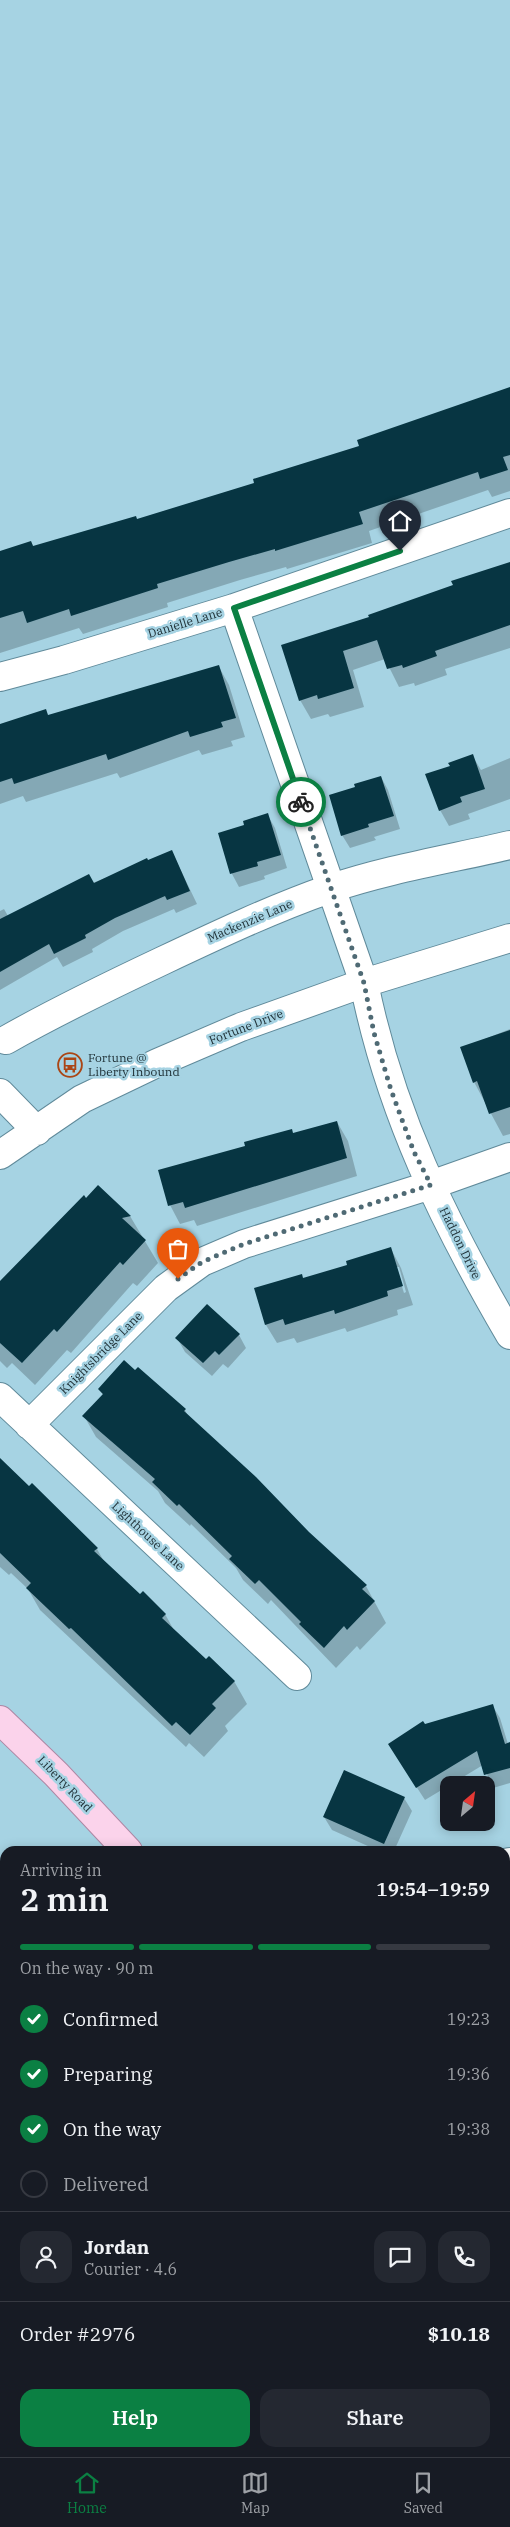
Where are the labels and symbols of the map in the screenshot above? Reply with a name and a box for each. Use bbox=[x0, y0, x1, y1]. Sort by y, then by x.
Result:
pin bbox=[379, 500, 421, 551]
street label: Danielle Lane bbox=[146, 604, 224, 641]
courier bbox=[276, 777, 326, 827]
street label: Mackenzie Lane bbox=[205, 896, 295, 945]
street label: Fortune Drive bbox=[207, 1006, 285, 1048]
place label: Fortune @ Liberty Inbound bbox=[88, 1050, 180, 1079]
bus stop icon: Fortune @ Liberty Inbound bbox=[57, 1052, 83, 1078]
street label: Haddon Drive bbox=[437, 1204, 484, 1281]
pin bbox=[157, 1228, 199, 1279]
street label: Knightsbridge Lane bbox=[56, 1308, 145, 1397]
street label: Lighthouse Lane bbox=[109, 1498, 188, 1573]
street label: Liberty Road bbox=[35, 1753, 96, 1815]
north arrow bbox=[440, 1776, 495, 1831]

